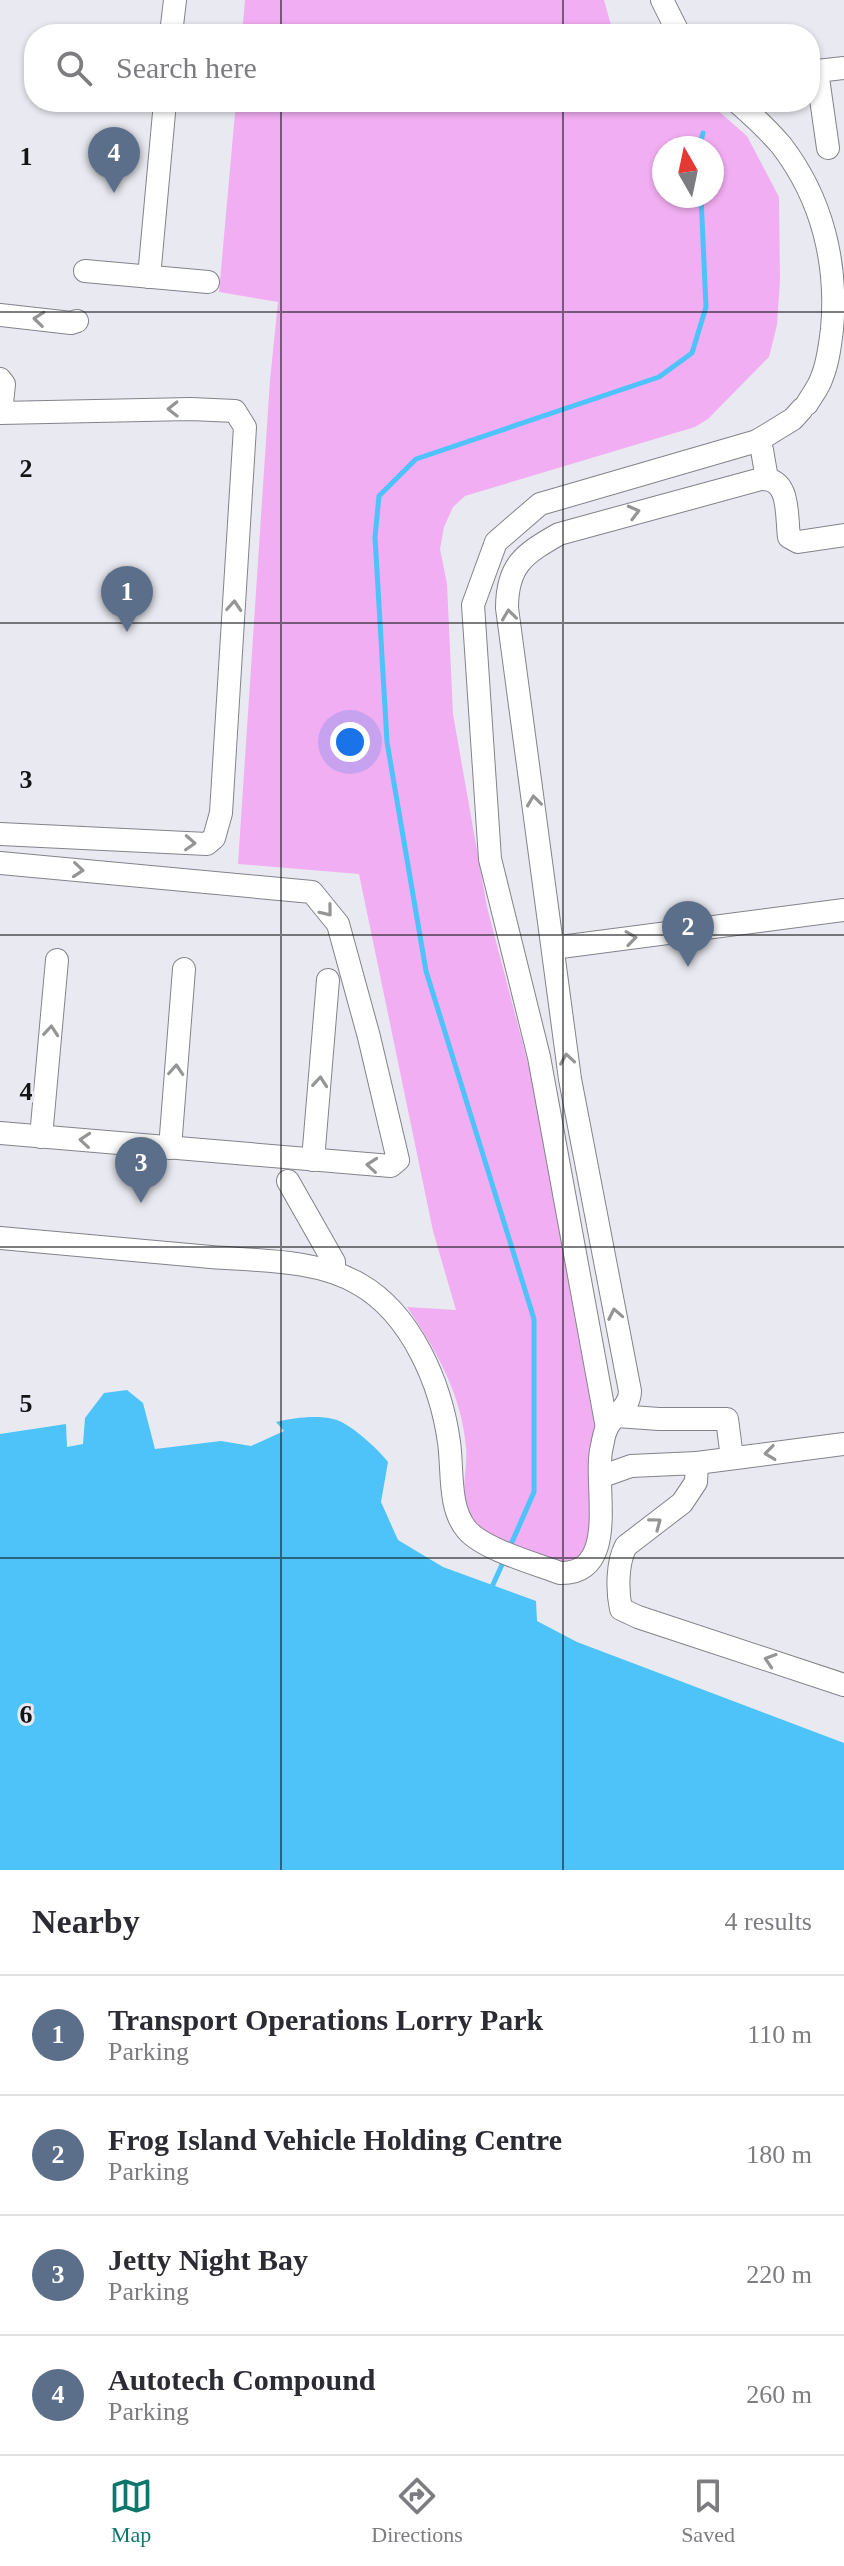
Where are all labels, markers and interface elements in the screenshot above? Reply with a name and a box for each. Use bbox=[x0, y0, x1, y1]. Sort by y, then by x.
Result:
search box bbox=[24, 24, 820, 112]
icon: search bbox=[52, 46, 96, 90]
text: Search here bbox=[116, 51, 257, 84]
pin: 4 bbox=[88, 127, 140, 193]
north arrow bbox=[652, 136, 724, 208]
text: 1 bbox=[20, 142, 33, 171]
one-way arrow bbox=[32, 311, 45, 328]
one-way arrow bbox=[166, 400, 179, 418]
text: 2 bbox=[20, 454, 33, 483]
one-way arrow bbox=[627, 505, 641, 522]
pin: 1 bbox=[101, 566, 153, 632]
one-way arrow bbox=[225, 599, 242, 612]
one-way arrow bbox=[501, 609, 518, 622]
your location bbox=[330, 722, 370, 762]
text: 3 bbox=[20, 765, 33, 794]
one-way arrow bbox=[526, 794, 543, 807]
one-way arrow bbox=[184, 834, 197, 851]
one-way arrow bbox=[72, 861, 85, 878]
pin: 2 bbox=[662, 901, 714, 967]
one-way arrow bbox=[318, 902, 332, 917]
one-way arrow bbox=[624, 930, 637, 947]
one-way arrow bbox=[42, 1024, 59, 1037]
one-way arrow bbox=[559, 1052, 576, 1066]
one-way arrow bbox=[167, 1063, 184, 1076]
one-way arrow bbox=[311, 1075, 328, 1088]
text: 4 bbox=[20, 1077, 33, 1106]
one-way arrow bbox=[78, 1132, 91, 1149]
pin: 3 bbox=[115, 1137, 167, 1203]
one-way arrow bbox=[365, 1157, 378, 1174]
one-way arrow bbox=[607, 1308, 624, 1322]
text: 5 bbox=[20, 1389, 33, 1418]
one-way arrow bbox=[763, 1444, 777, 1461]
one-way arrow bbox=[647, 1518, 662, 1532]
one-way arrow bbox=[764, 1654, 778, 1670]
text: 6 bbox=[20, 1700, 33, 1729]
text: Nearby bbox=[32, 1903, 140, 1940]
text: 4 results bbox=[725, 1907, 812, 1936]
text: Transport Operations Lorry Park bbox=[108, 2003, 543, 2036]
text: 1 bbox=[52, 2020, 65, 2049]
text: 110 m bbox=[747, 2020, 812, 2049]
text: Parking bbox=[108, 2037, 189, 2066]
text: Frog Island Vehicle Holding Centre bbox=[108, 2123, 562, 2156]
text: 2 bbox=[52, 2140, 65, 2169]
text: 180 m bbox=[746, 2140, 812, 2169]
text: Parking bbox=[108, 2157, 189, 2186]
text: Jetty Night Bay bbox=[108, 2243, 308, 2276]
text: 3 bbox=[52, 2260, 65, 2289]
text: 220 m bbox=[746, 2260, 812, 2289]
text: Parking bbox=[108, 2277, 189, 2306]
text: Autotech Compound bbox=[108, 2363, 376, 2396]
text: 4 bbox=[52, 2380, 65, 2409]
text: 260 m bbox=[746, 2380, 812, 2409]
text: Parking bbox=[108, 2397, 189, 2426]
tab: Map bbox=[109, 2474, 153, 2548]
tab: Directions bbox=[371, 2474, 463, 2548]
tab: Saved bbox=[681, 2474, 735, 2548]

